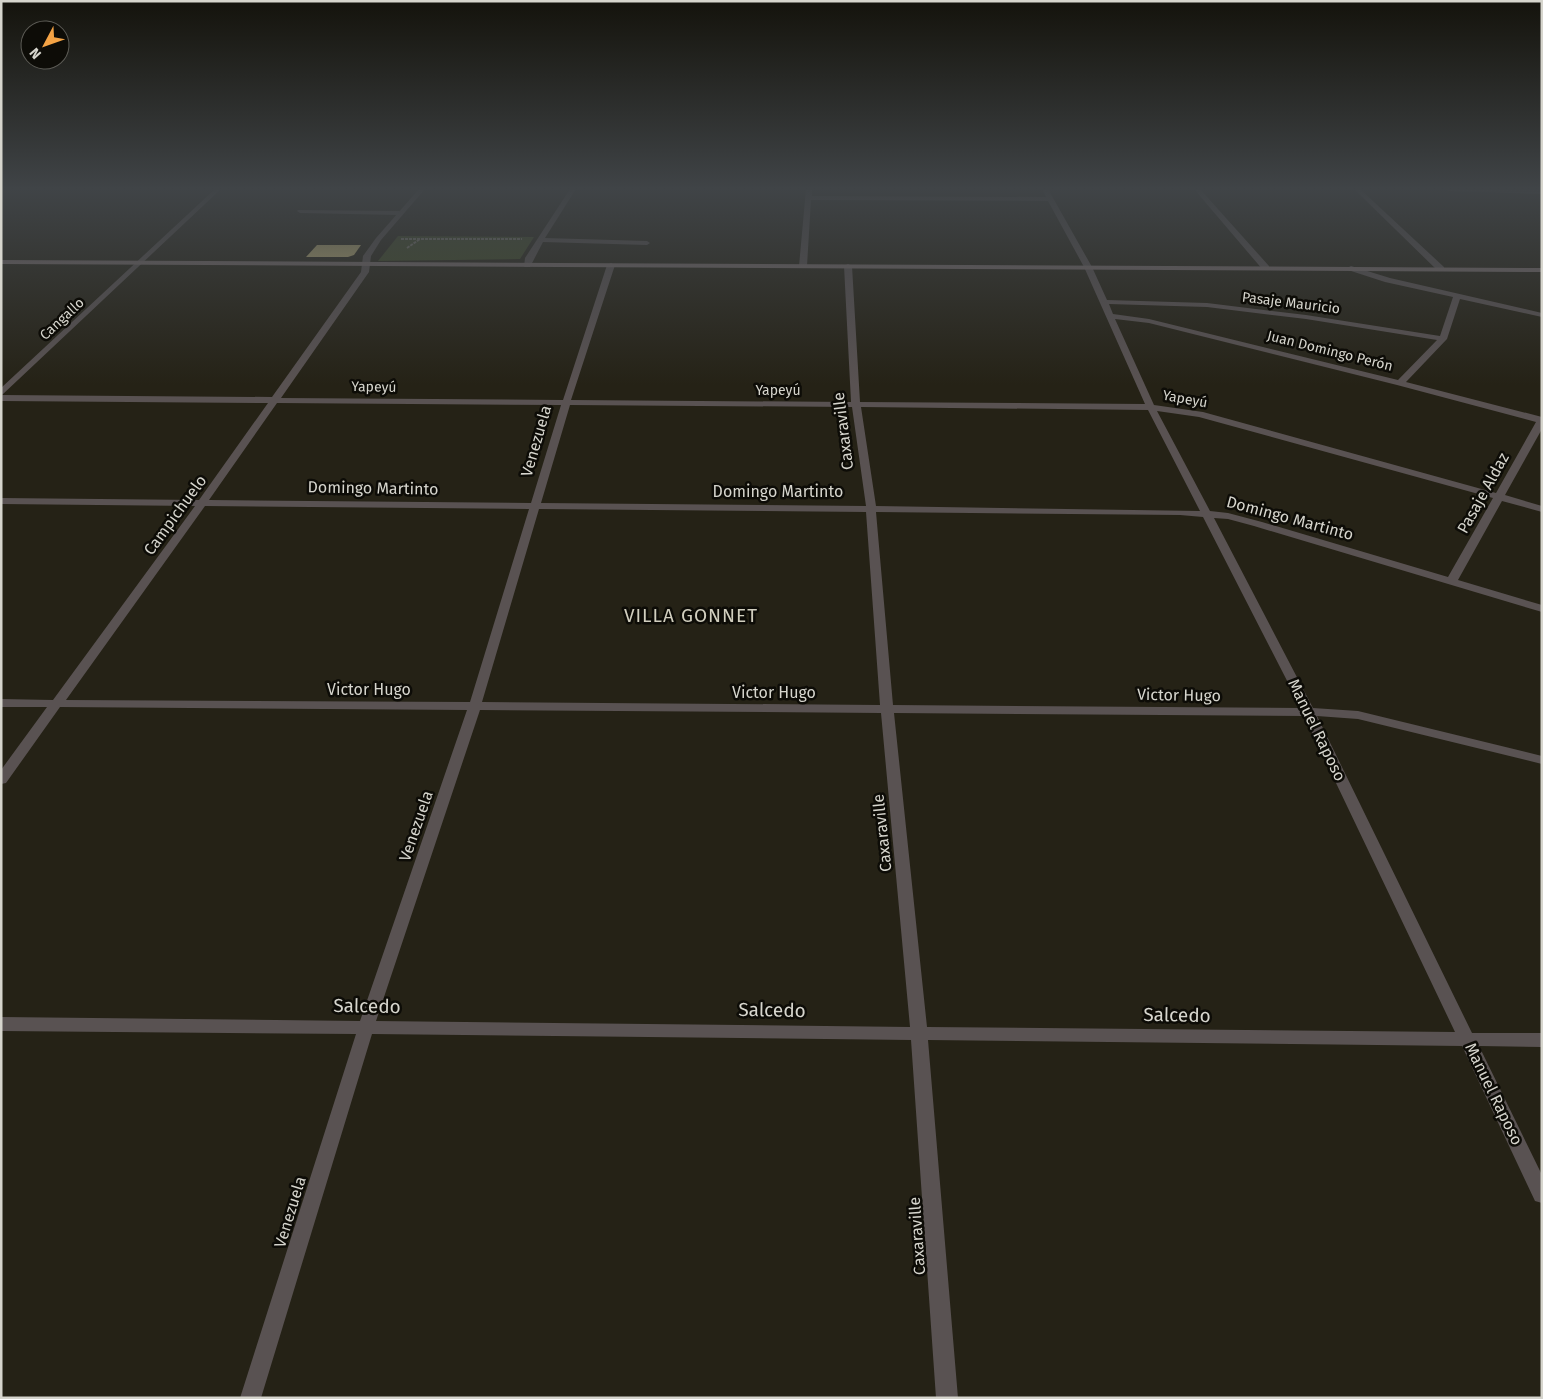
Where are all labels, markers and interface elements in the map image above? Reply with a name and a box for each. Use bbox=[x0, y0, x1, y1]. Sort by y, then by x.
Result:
north arrow bbox=[20, 20, 70, 70]
text: N bbox=[26, 44, 45, 62]
street label: Pasaje Mauricio bbox=[1241, 289, 1341, 317]
street label: Cangallo bbox=[36, 294, 88, 344]
street label: Juan Domingo Perón bbox=[1265, 327, 1395, 375]
street label: Yapeyú bbox=[351, 378, 397, 396]
street label: Yapeyú bbox=[755, 382, 801, 399]
street label: Yapeyú bbox=[1161, 387, 1209, 411]
street label: Caxaraville bbox=[829, 391, 857, 471]
street label: Venezuela bbox=[517, 403, 555, 479]
street label: Pasaje Aldaz bbox=[1453, 449, 1513, 537]
street label: Campichuelo bbox=[140, 471, 210, 559]
street label: Domingo Martinto bbox=[307, 477, 439, 499]
street label: Domingo Martinto bbox=[713, 482, 843, 501]
street label: Domingo Martinto bbox=[1224, 492, 1356, 544]
district label: VILLA GONNET bbox=[624, 604, 758, 627]
street label: Manuel Raposo bbox=[1284, 676, 1350, 784]
street label: Victor Hugo bbox=[327, 680, 411, 699]
street label: Victor Hugo bbox=[732, 683, 816, 702]
street label: Victor Hugo bbox=[1137, 685, 1221, 705]
street label: Venezuela bbox=[395, 788, 437, 864]
street label: Caxaraville bbox=[868, 793, 896, 873]
street label: Salcedo bbox=[333, 994, 401, 1018]
street label: Salcedo bbox=[738, 998, 806, 1022]
street label: Salcedo bbox=[1143, 1003, 1211, 1027]
street label: Manuel Raposo bbox=[1461, 1040, 1527, 1148]
street label: Venezuela bbox=[270, 1174, 310, 1250]
street label: Caxaraville bbox=[905, 1196, 929, 1276]

